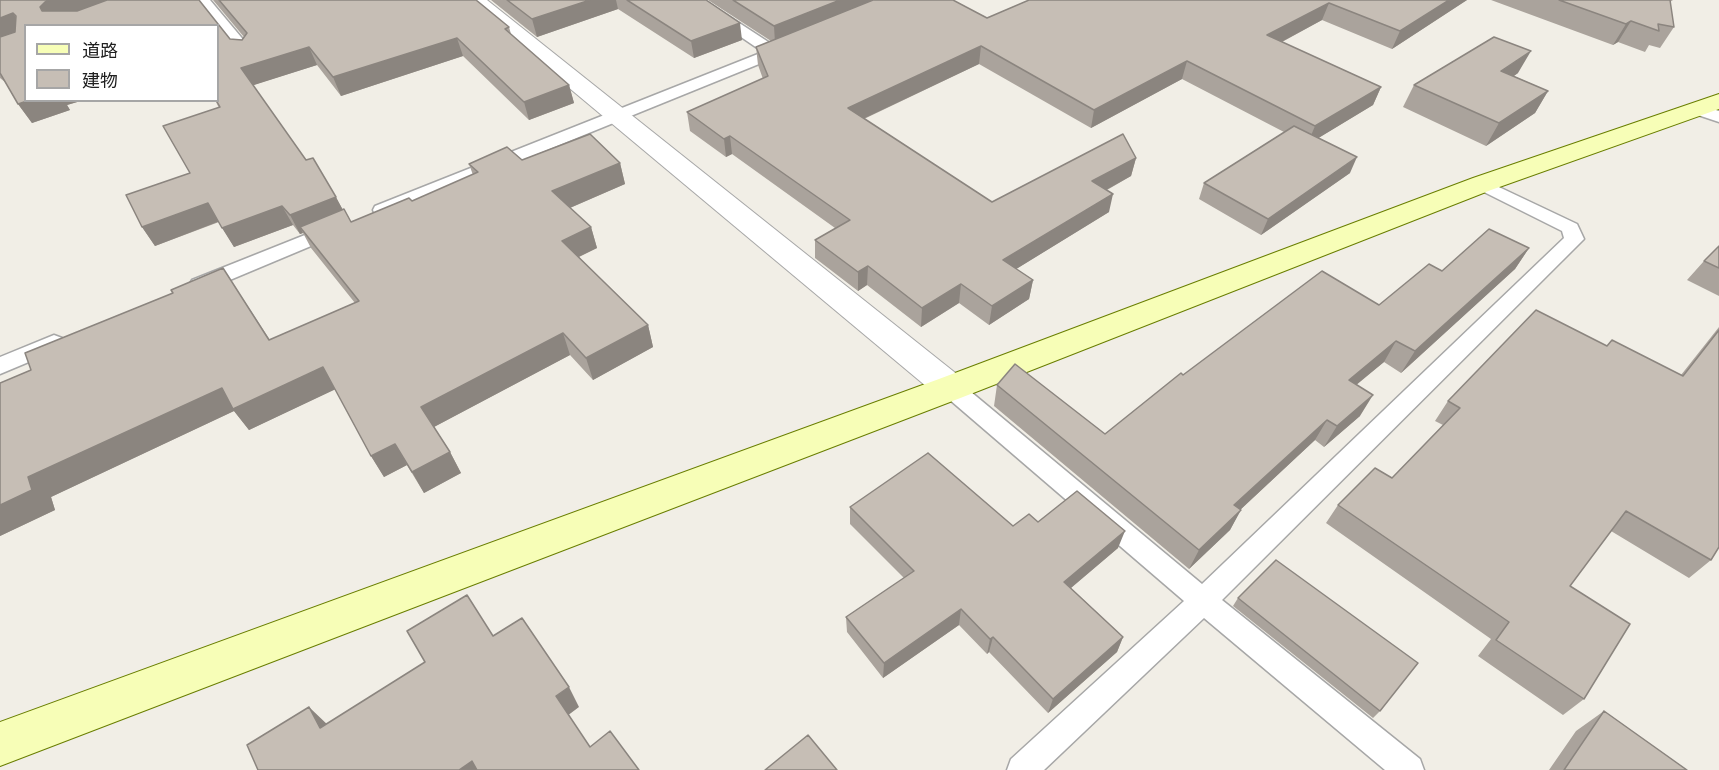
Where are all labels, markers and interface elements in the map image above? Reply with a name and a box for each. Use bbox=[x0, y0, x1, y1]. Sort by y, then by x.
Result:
legend bbox=[24, 24, 219, 102]
text: 道路 bbox=[82, 40, 118, 61]
text: 建物 bbox=[82, 70, 118, 91]

